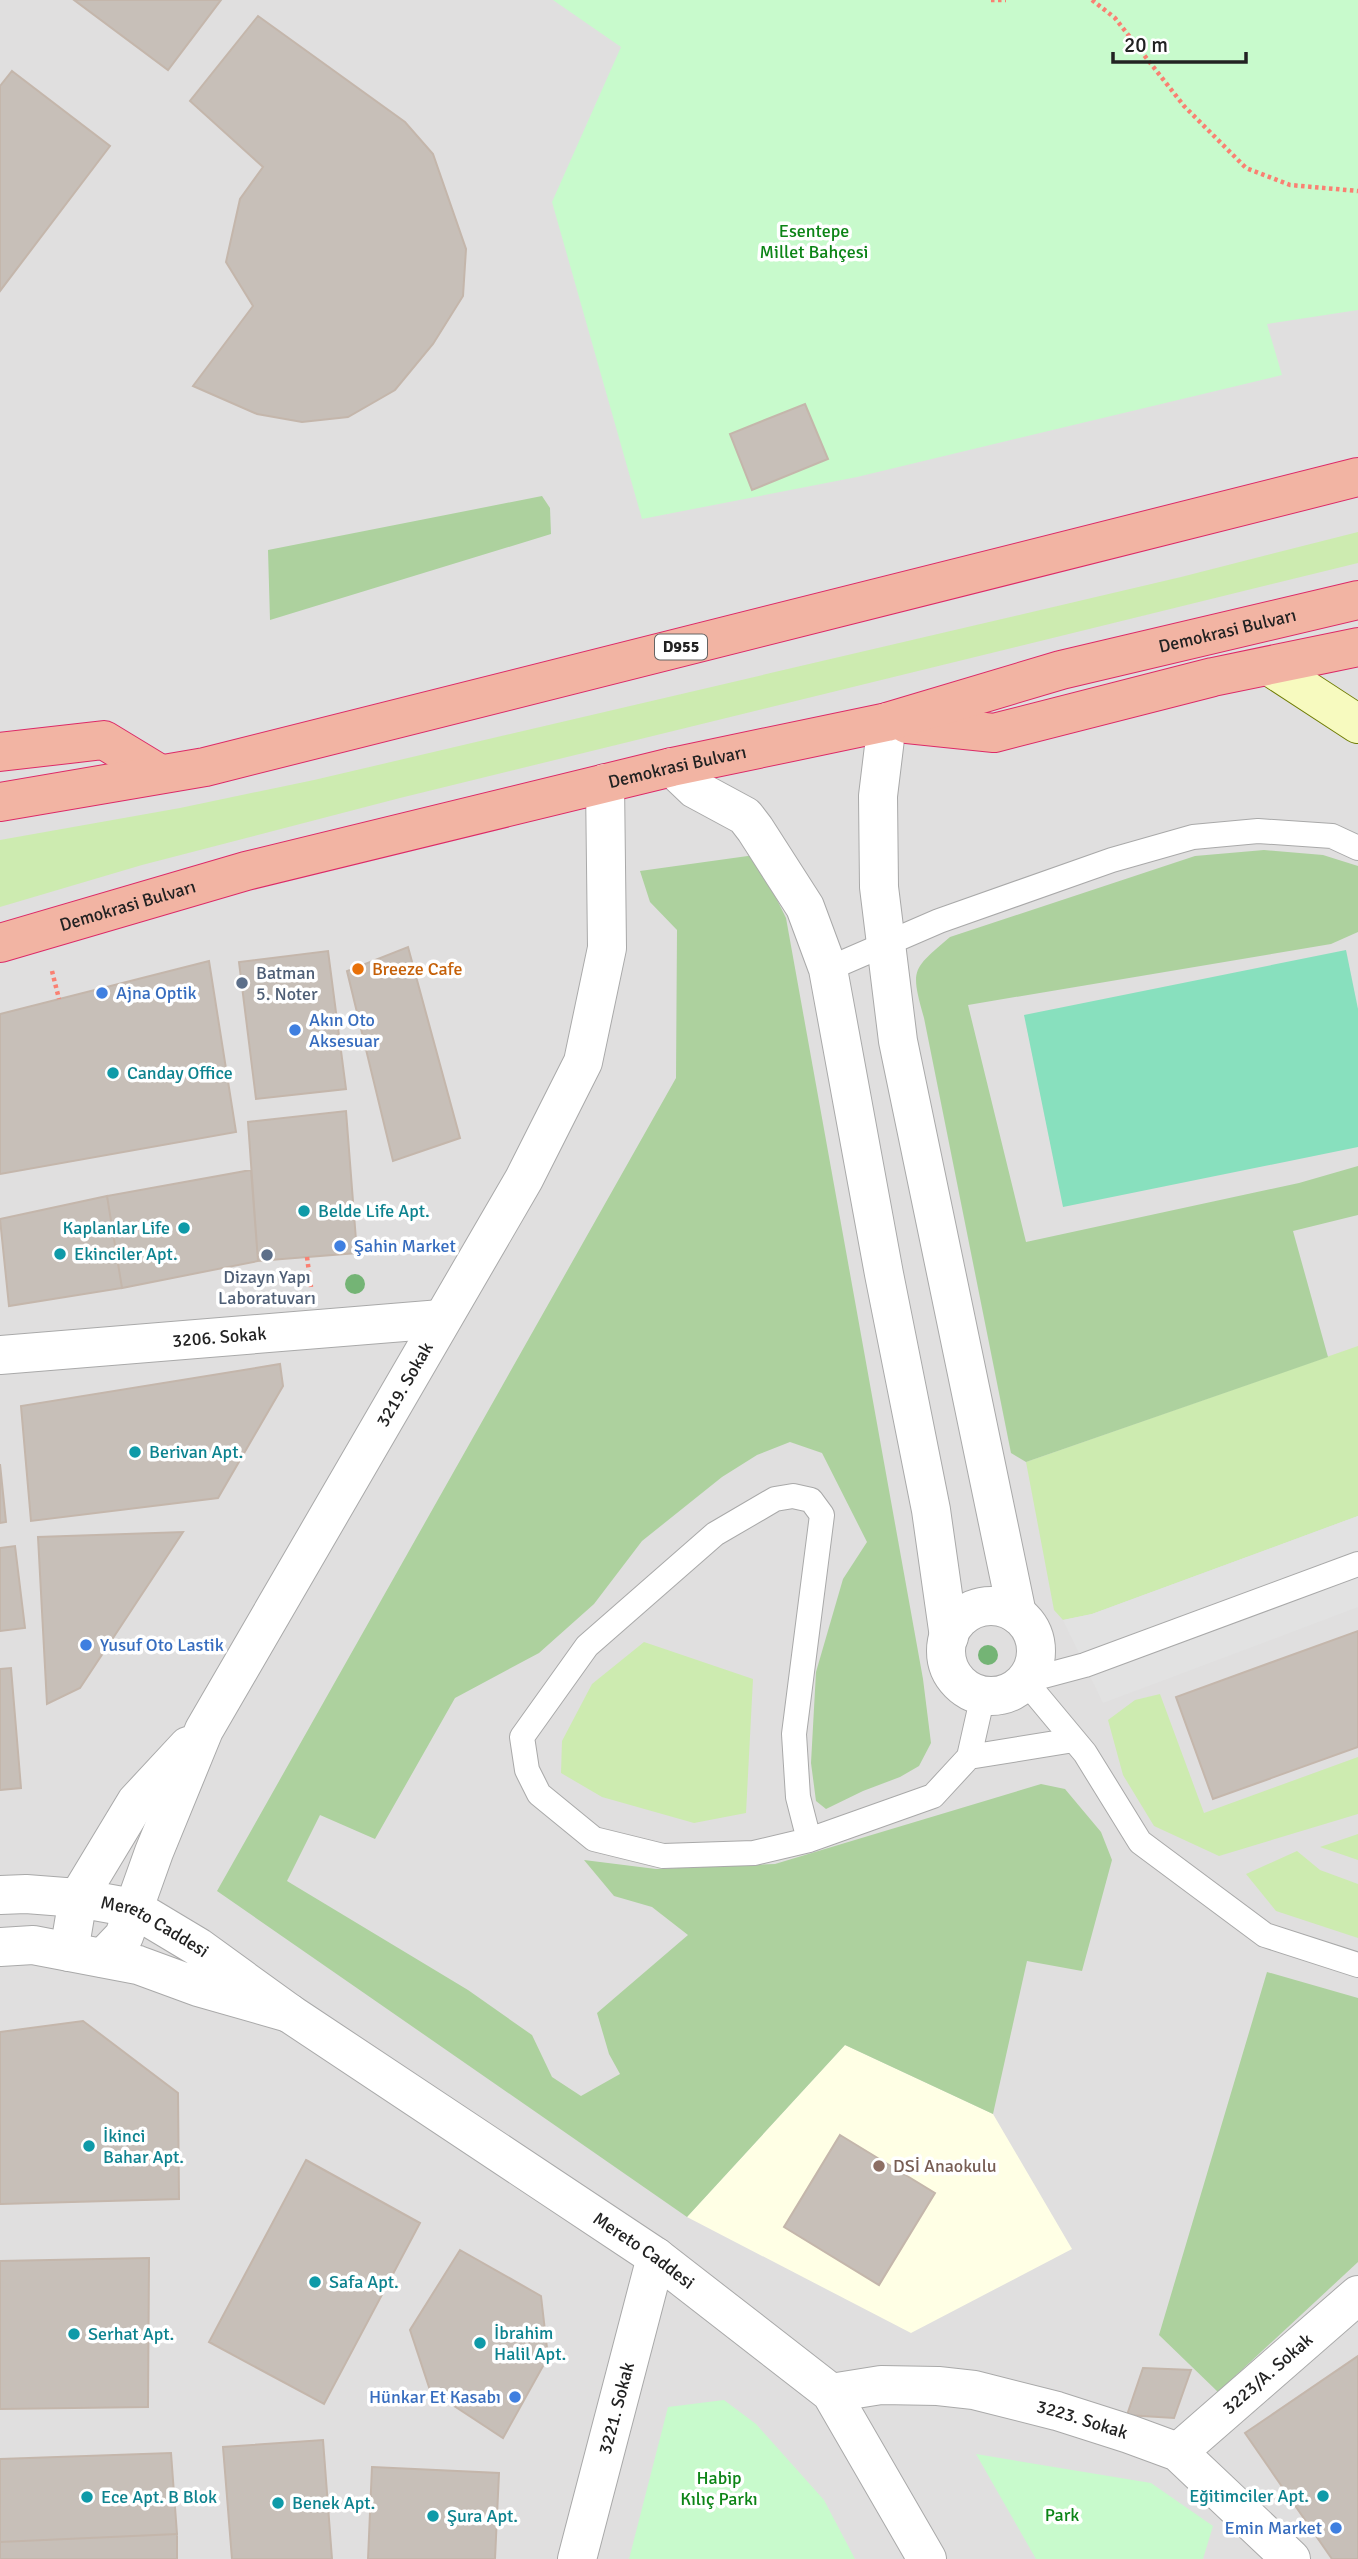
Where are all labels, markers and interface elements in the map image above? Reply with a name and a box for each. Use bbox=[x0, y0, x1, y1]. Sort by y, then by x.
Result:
scale bar bbox=[1113, 21, 1246, 65]
text: 20 m bbox=[1124, 32, 1168, 58]
park label: Esentepe Millet Bahçesi bbox=[760, 220, 868, 263]
street label: Demokrasi Bulvarı bbox=[1156, 604, 1298, 658]
road number: D955 bbox=[655, 634, 707, 660]
street label: Demokrasi Bulvarı bbox=[606, 741, 748, 793]
street label: Demokrasi Bulvarı bbox=[57, 875, 198, 936]
place label: Breeze Cafe bbox=[372, 958, 462, 980]
marker: Breeze Cafe bbox=[350, 961, 366, 977]
place label: Batman 5. Noter bbox=[256, 962, 318, 1005]
marker: Batman 5. Noter bbox=[234, 975, 250, 991]
place label: Ajna Optik bbox=[116, 982, 197, 1004]
marker: Ajna Optik bbox=[94, 985, 110, 1001]
place label: Akın Oto Aksesuar bbox=[309, 1009, 380, 1052]
marker: Akın Oto Aksesuar bbox=[287, 1022, 303, 1038]
place label: Canday Office bbox=[127, 1062, 233, 1084]
marker: Canday Office bbox=[105, 1065, 121, 1081]
place label: Belde Life Apt. bbox=[318, 1200, 430, 1222]
marker: Belde Life Apt. bbox=[296, 1203, 312, 1219]
place label: Kaplanlar Life bbox=[63, 1217, 170, 1239]
marker: Kaplanlar Life bbox=[176, 1220, 192, 1236]
place label: Şahin Market bbox=[354, 1235, 456, 1257]
marker: Şahin Market bbox=[332, 1238, 348, 1254]
place label: Ekinciler Apt. bbox=[74, 1243, 178, 1265]
marker: Ekinciler Apt. bbox=[52, 1246, 68, 1262]
marker: Dizayn Yapı Laboratuvarı bbox=[259, 1247, 275, 1263]
place label: Dizayn Yapı Laboratuvarı bbox=[218, 1266, 316, 1309]
street label: 3206. Sokak bbox=[171, 1322, 267, 1352]
street label: 3219. Sokak bbox=[371, 1338, 438, 1431]
place label: Berivan Apt. bbox=[149, 1441, 243, 1463]
marker: Berivan Apt. bbox=[127, 1444, 143, 1460]
place label: Yusuf Oto Lastik bbox=[100, 1634, 224, 1656]
marker: Yusuf Oto Lastik bbox=[78, 1637, 94, 1653]
street label: Mereto Caddesi bbox=[99, 1891, 213, 1962]
place label: İkinci Bahar Apt. bbox=[103, 2125, 184, 2168]
marker: İkinci Bahar Apt. bbox=[81, 2138, 97, 2154]
place label: DSİ Anaokulu bbox=[893, 2155, 997, 2177]
marker: DSİ Anaokulu bbox=[871, 2158, 887, 2174]
street label: Mereto Caddesi bbox=[589, 2207, 699, 2294]
place label: Safa Apt. bbox=[329, 2271, 399, 2293]
marker: Safa Apt. bbox=[307, 2274, 323, 2290]
place label: İbrahim Halil Apt. bbox=[494, 2322, 566, 2365]
place label: Serhat Apt. bbox=[88, 2323, 174, 2345]
marker: Serhat Apt. bbox=[66, 2326, 82, 2342]
street label: 3223/A. Sokak bbox=[1218, 2329, 1317, 2419]
marker: İbrahim Halil Apt. bbox=[472, 2335, 488, 2351]
street label: 3221. Sokak bbox=[594, 2360, 639, 2456]
place label: Hünkar Et Kasabı bbox=[369, 2386, 501, 2408]
marker: Hünkar Et Kasabı bbox=[507, 2389, 523, 2405]
street label: 3223. Sokak bbox=[1034, 2395, 1130, 2444]
park label: Habip Kılıç Parkı bbox=[680, 2467, 758, 2510]
place label: Eğitimciler Apt. bbox=[1189, 2485, 1309, 2507]
place label: Ece Apt. B Blok bbox=[101, 2486, 217, 2508]
marker: Eğitimciler Apt. bbox=[1315, 2488, 1331, 2504]
marker: Ece Apt. B Blok bbox=[79, 2489, 95, 2505]
place label: Benek Apt. bbox=[292, 2492, 375, 2514]
marker: Benek Apt. bbox=[270, 2495, 286, 2511]
park label: Park bbox=[1045, 2504, 1079, 2526]
place label: Şura Apt. bbox=[447, 2505, 518, 2527]
marker: Şura Apt. bbox=[425, 2508, 441, 2524]
place label: Emin Market bbox=[1225, 2517, 1322, 2539]
marker: Emin Market bbox=[1328, 2520, 1344, 2536]

